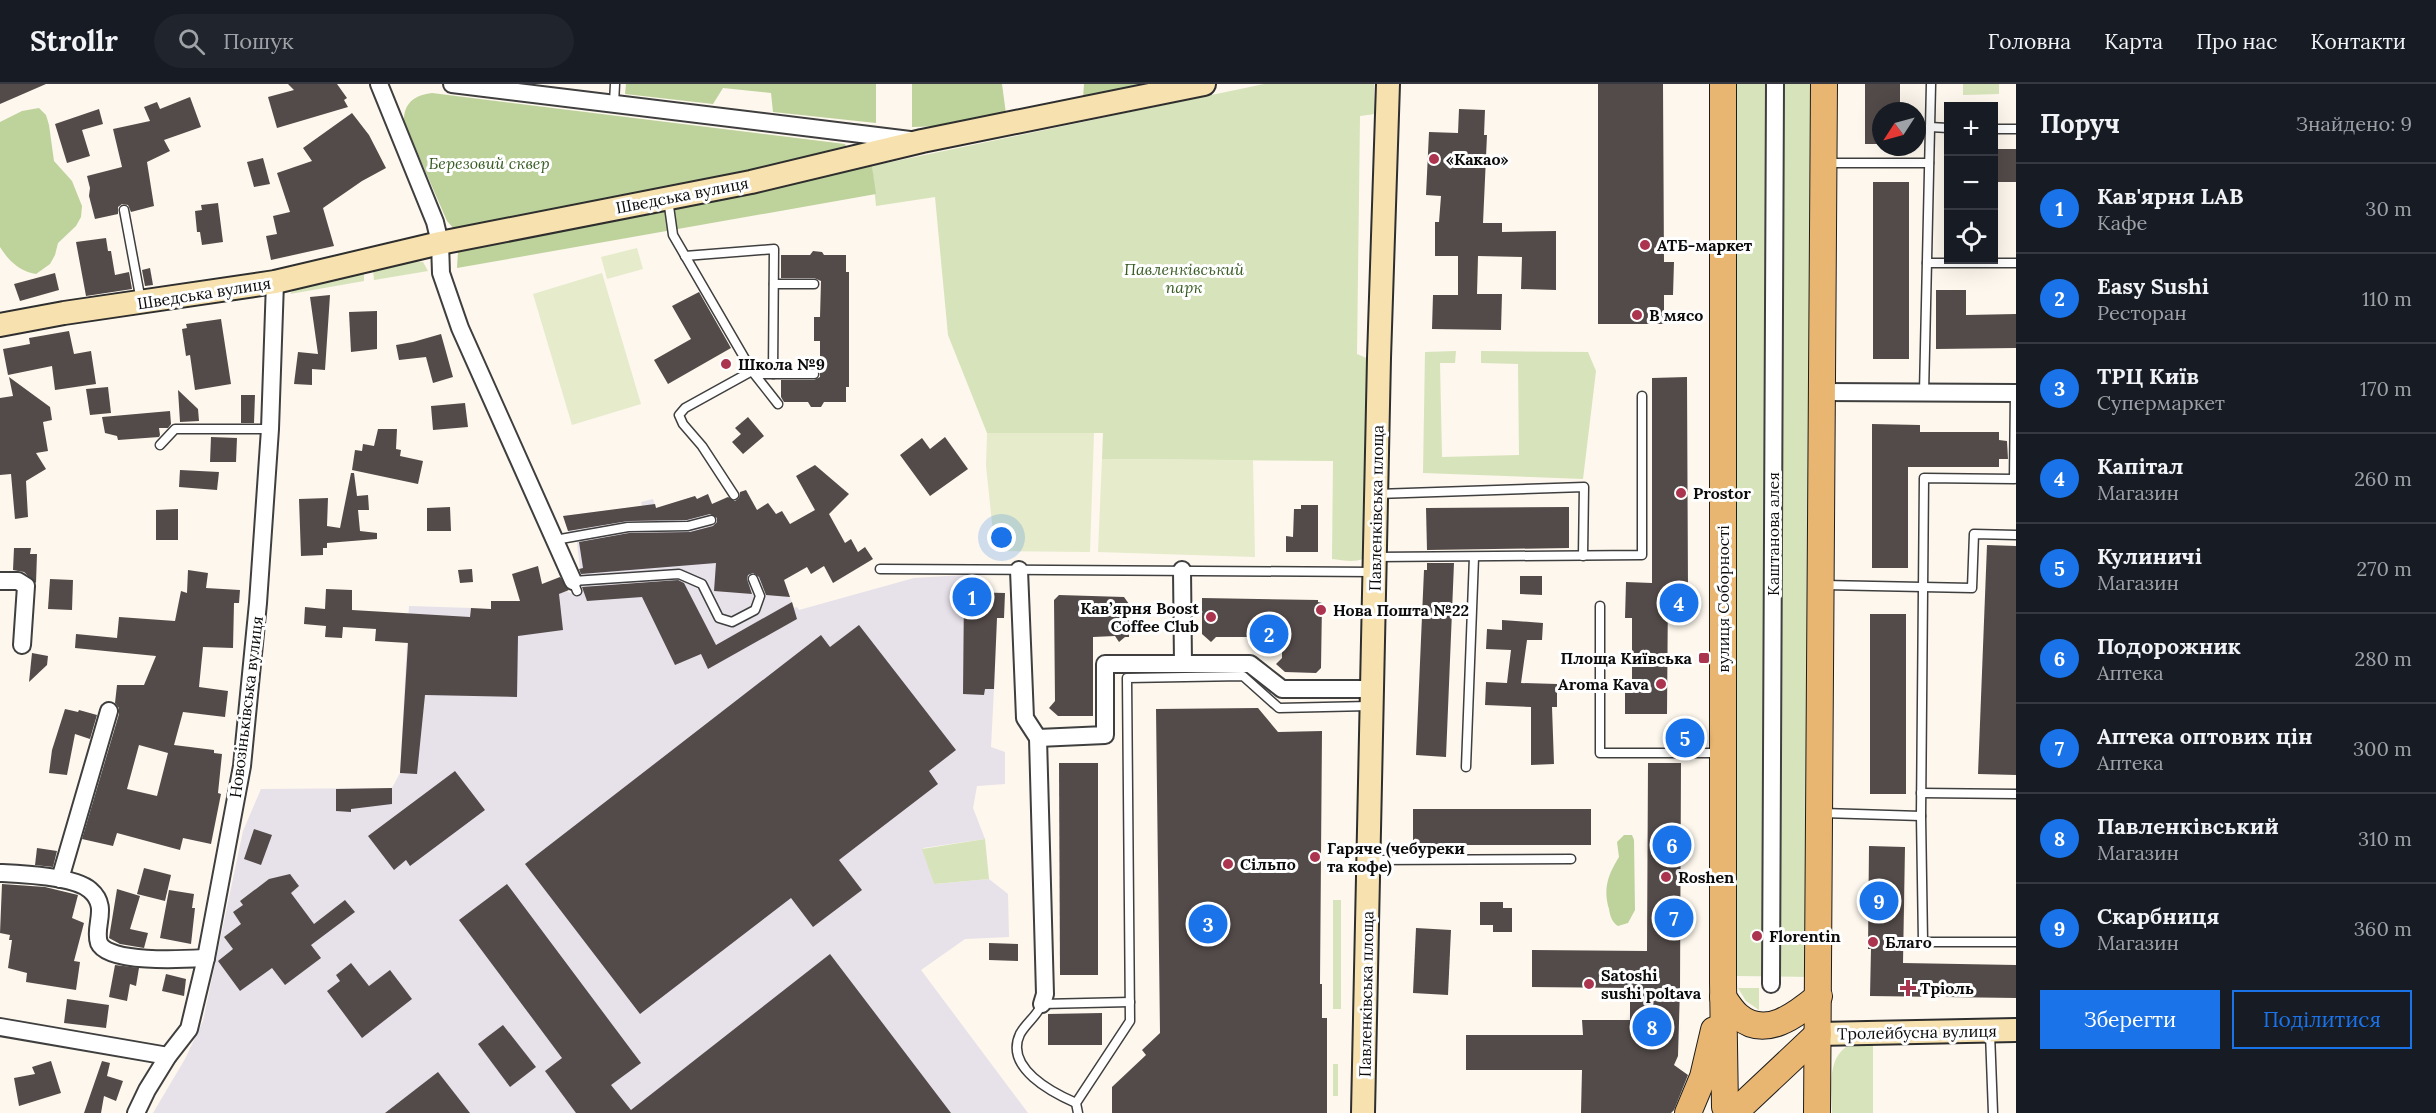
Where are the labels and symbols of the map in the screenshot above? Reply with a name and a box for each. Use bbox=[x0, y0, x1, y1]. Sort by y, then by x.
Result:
north arrow bbox=[1872, 102, 1926, 156]
place label: «Какао» bbox=[1446, 149, 1508, 169]
marker: «Какао» bbox=[1427, 152, 1441, 166]
park label: Березовий сквер bbox=[428, 153, 550, 173]
street label: Шведська вулиця bbox=[614, 172, 750, 218]
place label: АТБ-маркет bbox=[1657, 235, 1753, 255]
marker: АТБ-маркет bbox=[1638, 238, 1652, 252]
park label: Павленківський парк bbox=[1124, 259, 1245, 297]
street label: Шведська вулиця bbox=[136, 273, 272, 313]
place label: В мясо bbox=[1649, 305, 1703, 325]
marker: В мясо bbox=[1630, 308, 1644, 322]
place label: Школа №9 bbox=[738, 354, 825, 374]
marker: Школа №9 bbox=[719, 357, 733, 371]
street label: Павленківська площа bbox=[1365, 425, 1387, 591]
street label: Каштанова алея bbox=[1763, 472, 1783, 596]
place label: Prostor bbox=[1693, 483, 1751, 503]
marker: Prostor bbox=[1674, 486, 1688, 500]
your location bbox=[987, 523, 1016, 552]
street label: вулиця Соборності bbox=[1713, 525, 1733, 673]
pin: 1 bbox=[952, 574, 992, 620]
pin: 4 bbox=[1660, 580, 1698, 626]
place label: Кав’ярня Boost Coffee Club bbox=[1080, 598, 1199, 636]
place label: Нова Пошта №22 bbox=[1333, 600, 1469, 620]
marker: Нова Пошта №22 bbox=[1314, 603, 1328, 617]
marker: Кав’ярня Boost Coffee Club bbox=[1204, 610, 1218, 624]
pin: 2 bbox=[1250, 612, 1288, 656]
street label: Новозіньківська вулиця bbox=[225, 615, 267, 799]
place label: Площа Київська bbox=[1560, 648, 1693, 668]
marker: Площа Київська bbox=[1697, 651, 1711, 665]
place label: Aroma Kava bbox=[1558, 674, 1650, 694]
marker: Aroma Kava bbox=[1654, 677, 1668, 691]
pin: 5 bbox=[1666, 716, 1704, 760]
pin: 6 bbox=[1652, 822, 1692, 867]
place label: Гаряче (чебуреки та кофе) bbox=[1327, 838, 1465, 877]
marker: Гаряче (чебуреки та кофе) bbox=[1308, 850, 1322, 864]
place label: Сільпо bbox=[1240, 854, 1296, 874]
marker: Сільпо bbox=[1221, 857, 1235, 871]
place label: Roshen bbox=[1678, 867, 1734, 887]
marker: Roshen bbox=[1659, 870, 1673, 884]
pin: 9 bbox=[1860, 878, 1898, 924]
pin: 7 bbox=[1654, 896, 1694, 940]
pin: 3 bbox=[1188, 902, 1228, 946]
street label: Павленківська площа bbox=[1355, 911, 1377, 1077]
place label: Florentin bbox=[1769, 926, 1841, 946]
marker: Florentin bbox=[1750, 929, 1764, 943]
place label: Благо bbox=[1885, 932, 1932, 952]
marker: Благо bbox=[1866, 935, 1880, 949]
place label: Satoshi sushi poltava bbox=[1601, 965, 1702, 1003]
marker: Satoshi sushi poltava bbox=[1582, 977, 1596, 991]
place label: Тріоль bbox=[1920, 978, 1974, 998]
marker: Тріоль bbox=[1901, 981, 1915, 995]
pin: 8 bbox=[1632, 1004, 1672, 1050]
street label: Тролейбусна вулиця bbox=[1837, 1021, 1997, 1043]

